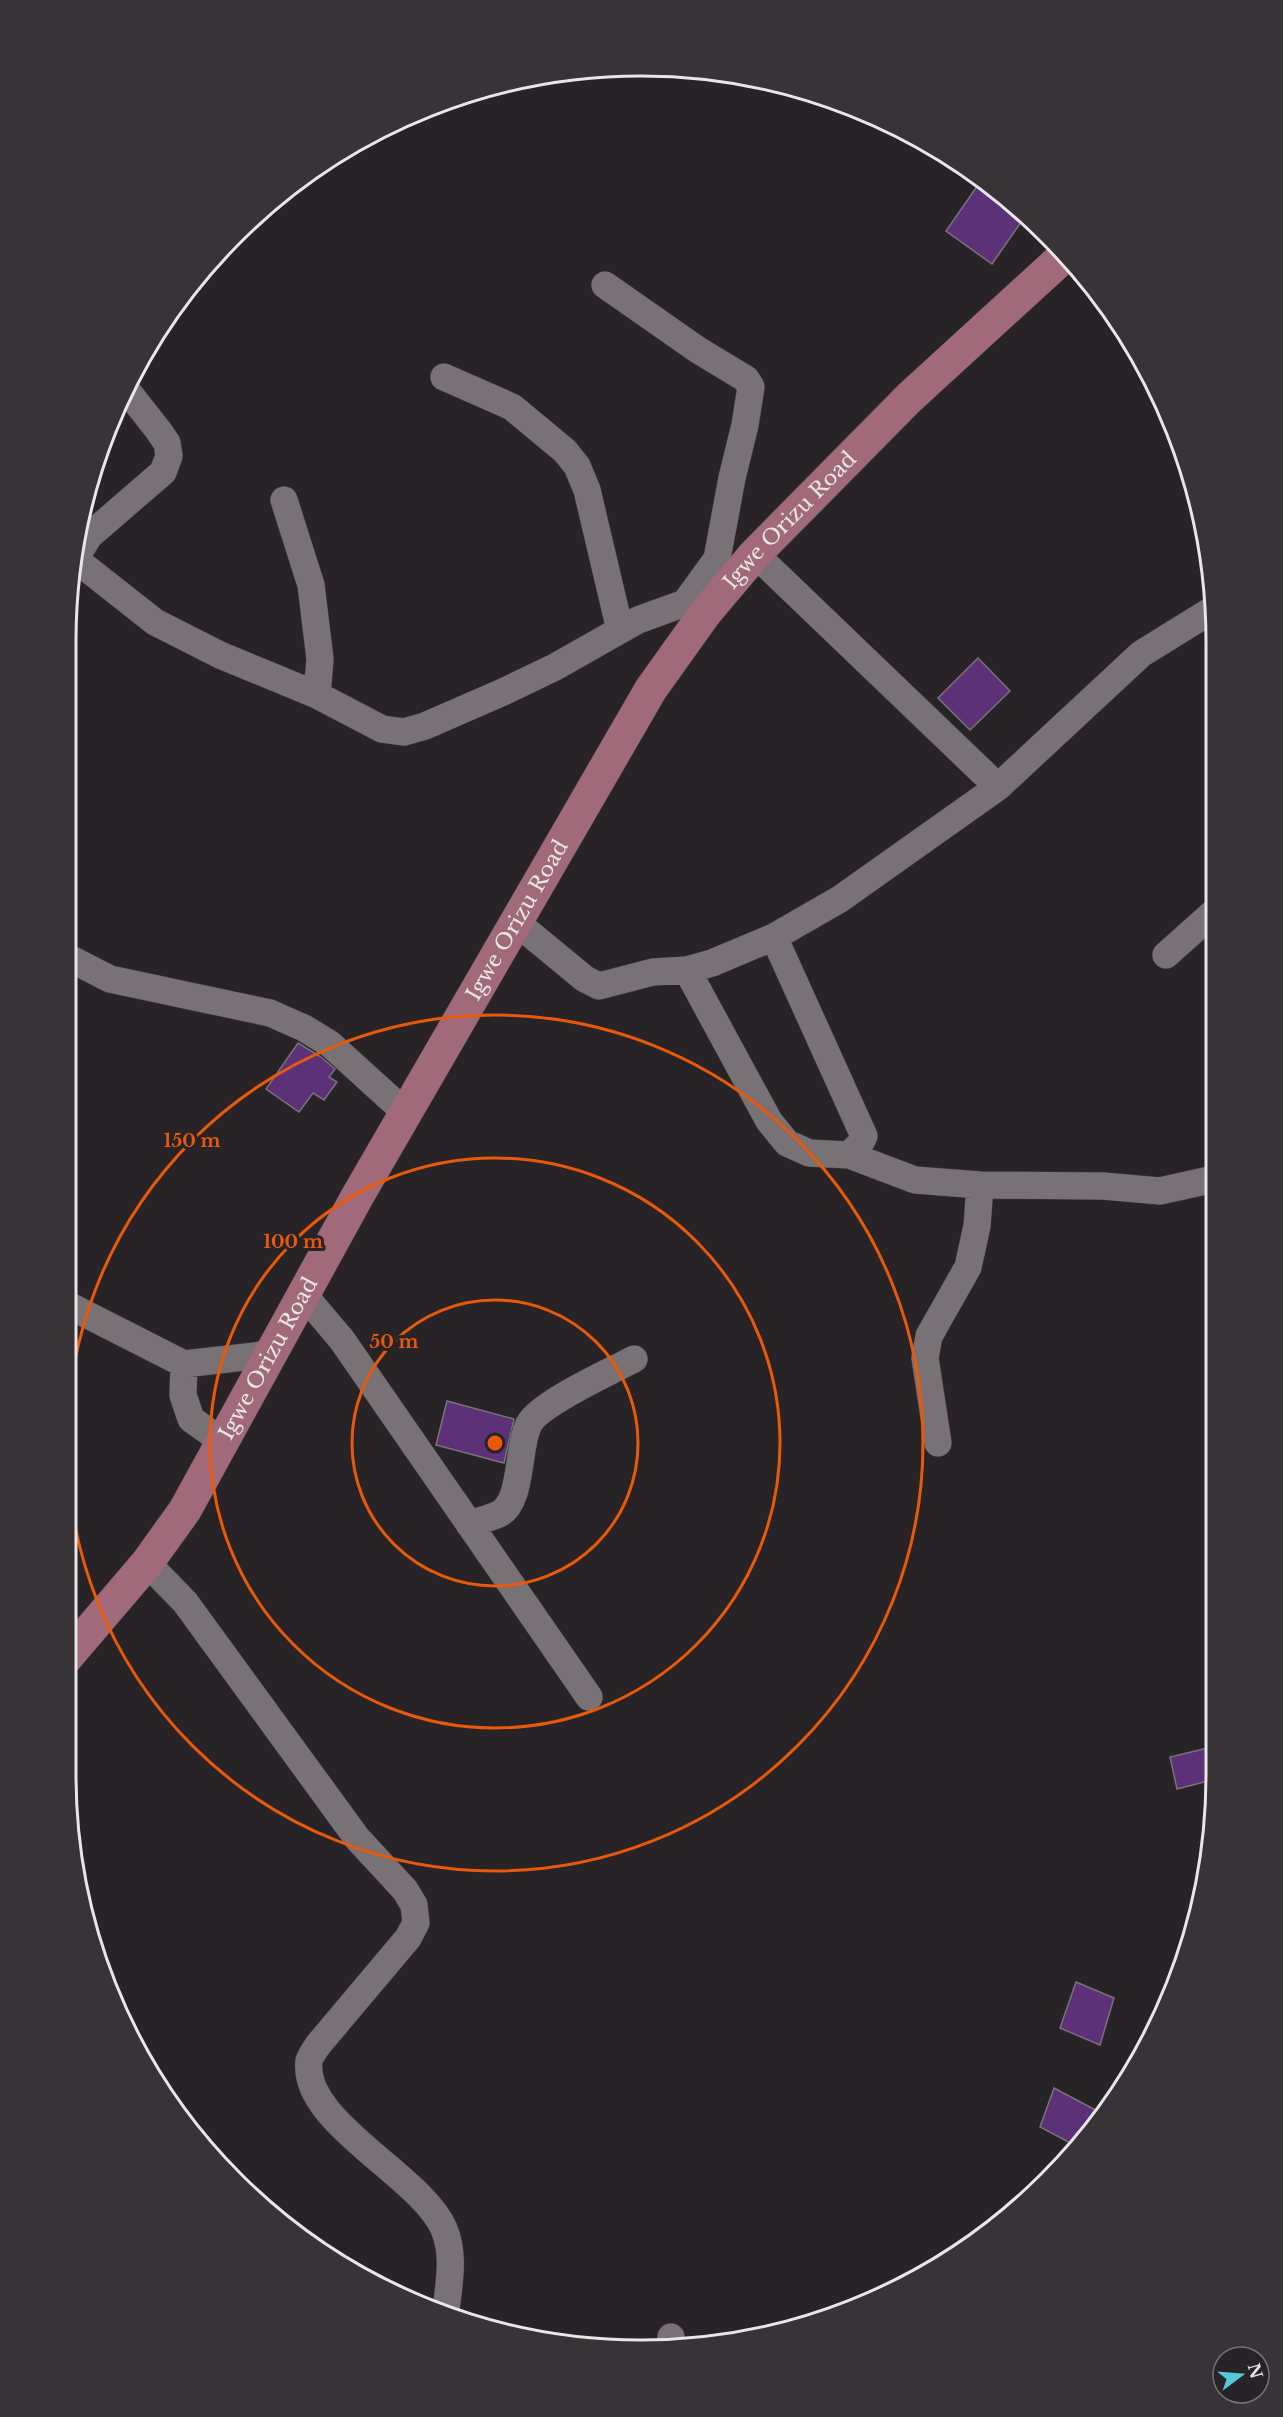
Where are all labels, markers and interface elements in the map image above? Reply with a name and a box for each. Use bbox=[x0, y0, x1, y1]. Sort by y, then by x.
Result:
street label: Igwe Orizu Road bbox=[718, 446, 862, 595]
street label: Igwe Orizu Road bbox=[461, 835, 574, 1005]
text: 150 m bbox=[164, 1130, 221, 1152]
text: 100 m bbox=[263, 1231, 323, 1253]
street label: Igwe Orizu Road bbox=[213, 1273, 323, 1444]
text: 50 m bbox=[370, 1331, 419, 1353]
centre of rings bbox=[485, 1433, 505, 1453]
north arrow bbox=[1211, 2345, 1271, 2405]
text: N bbox=[1244, 2361, 1267, 2381]

